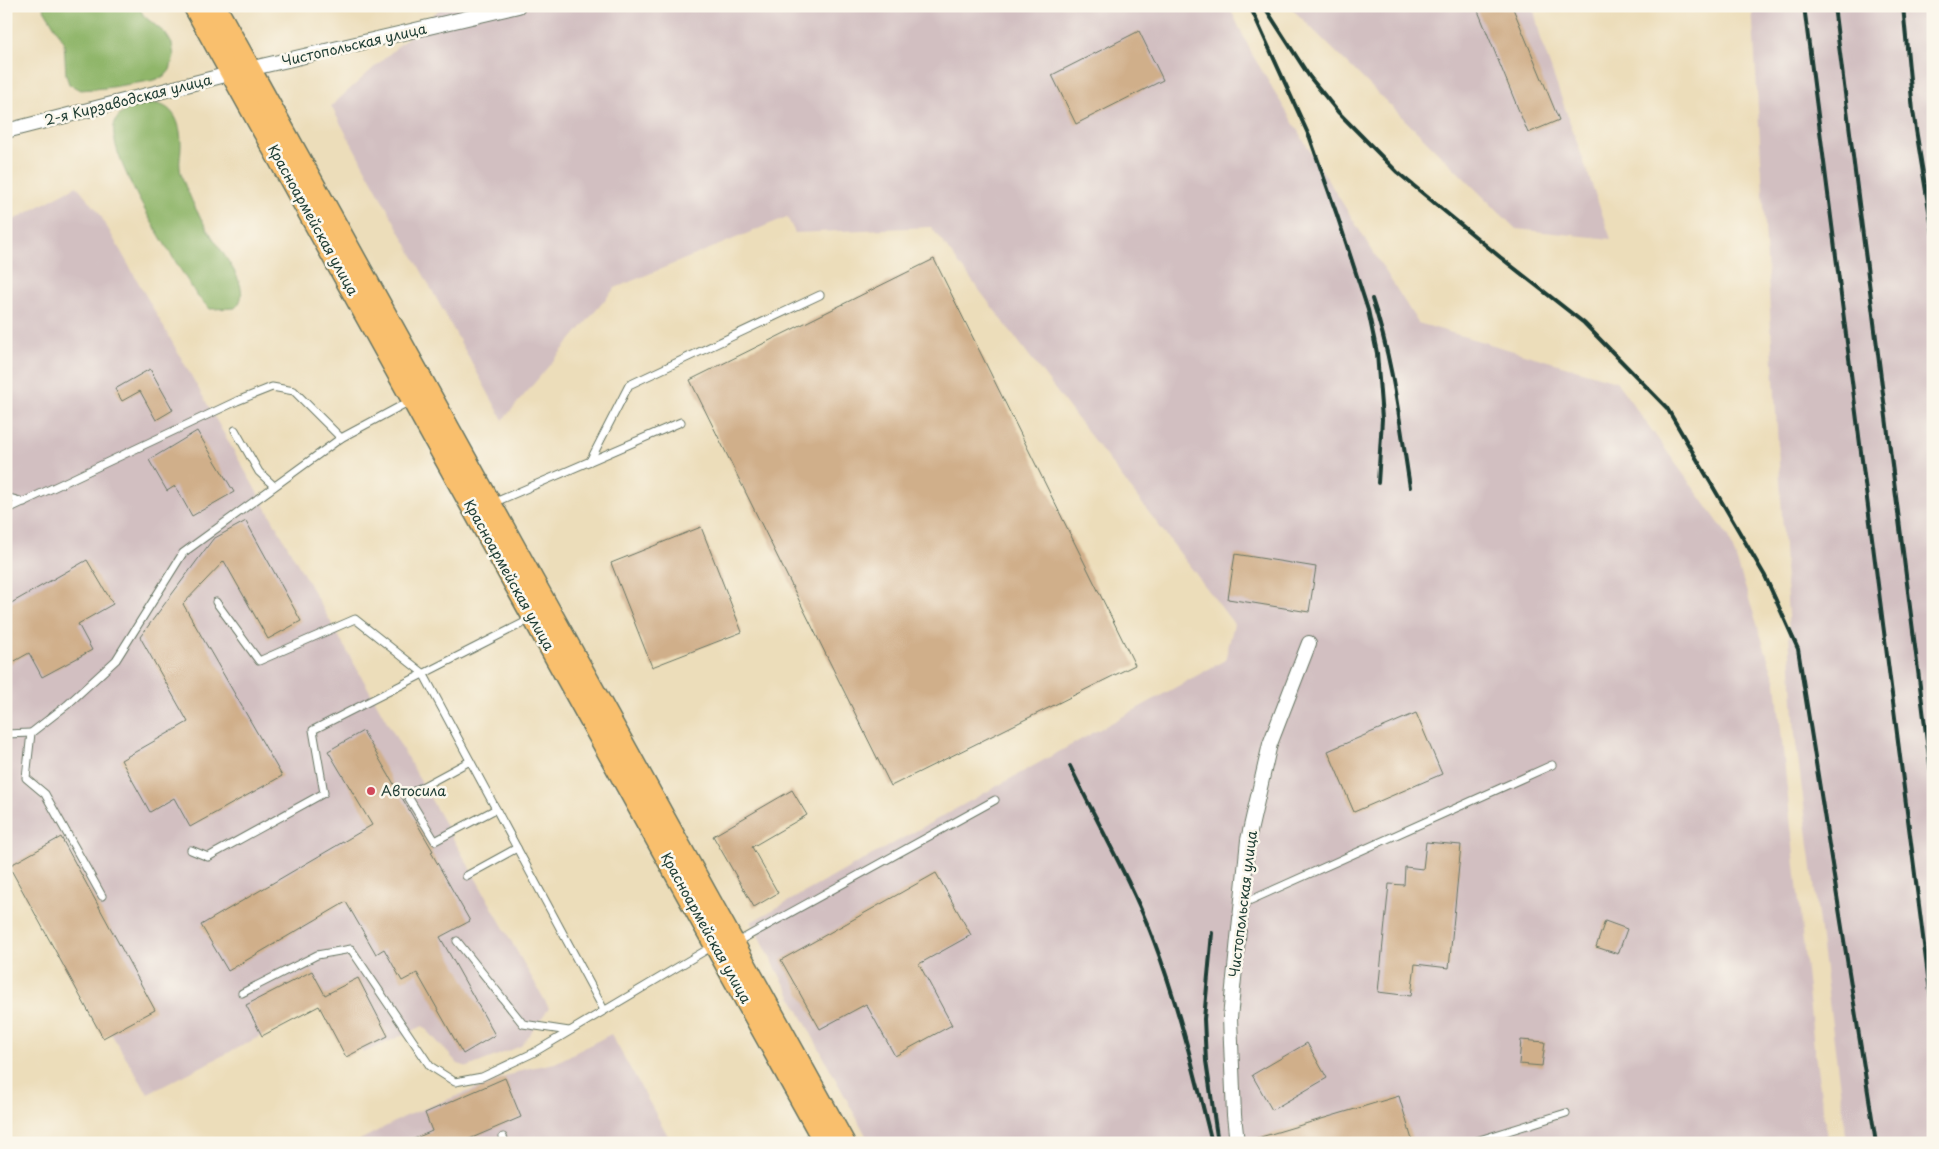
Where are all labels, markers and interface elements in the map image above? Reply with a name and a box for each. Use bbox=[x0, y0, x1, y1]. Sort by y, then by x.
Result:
street label: Чистопольская улица bbox=[279, 18, 429, 71]
street label: 2-я Кирзаводская улица bbox=[42, 69, 214, 130]
street label: Красноармейская улица bbox=[263, 140, 364, 299]
street label: Красноармейская улица bbox=[459, 495, 560, 654]
place label: Автосила bbox=[381, 780, 446, 801]
marker: Автосила bbox=[365, 785, 377, 797]
street label: Чистопольская улица bbox=[1223, 829, 1262, 979]
street label: Красноармейская улица bbox=[656, 848, 757, 1007]

